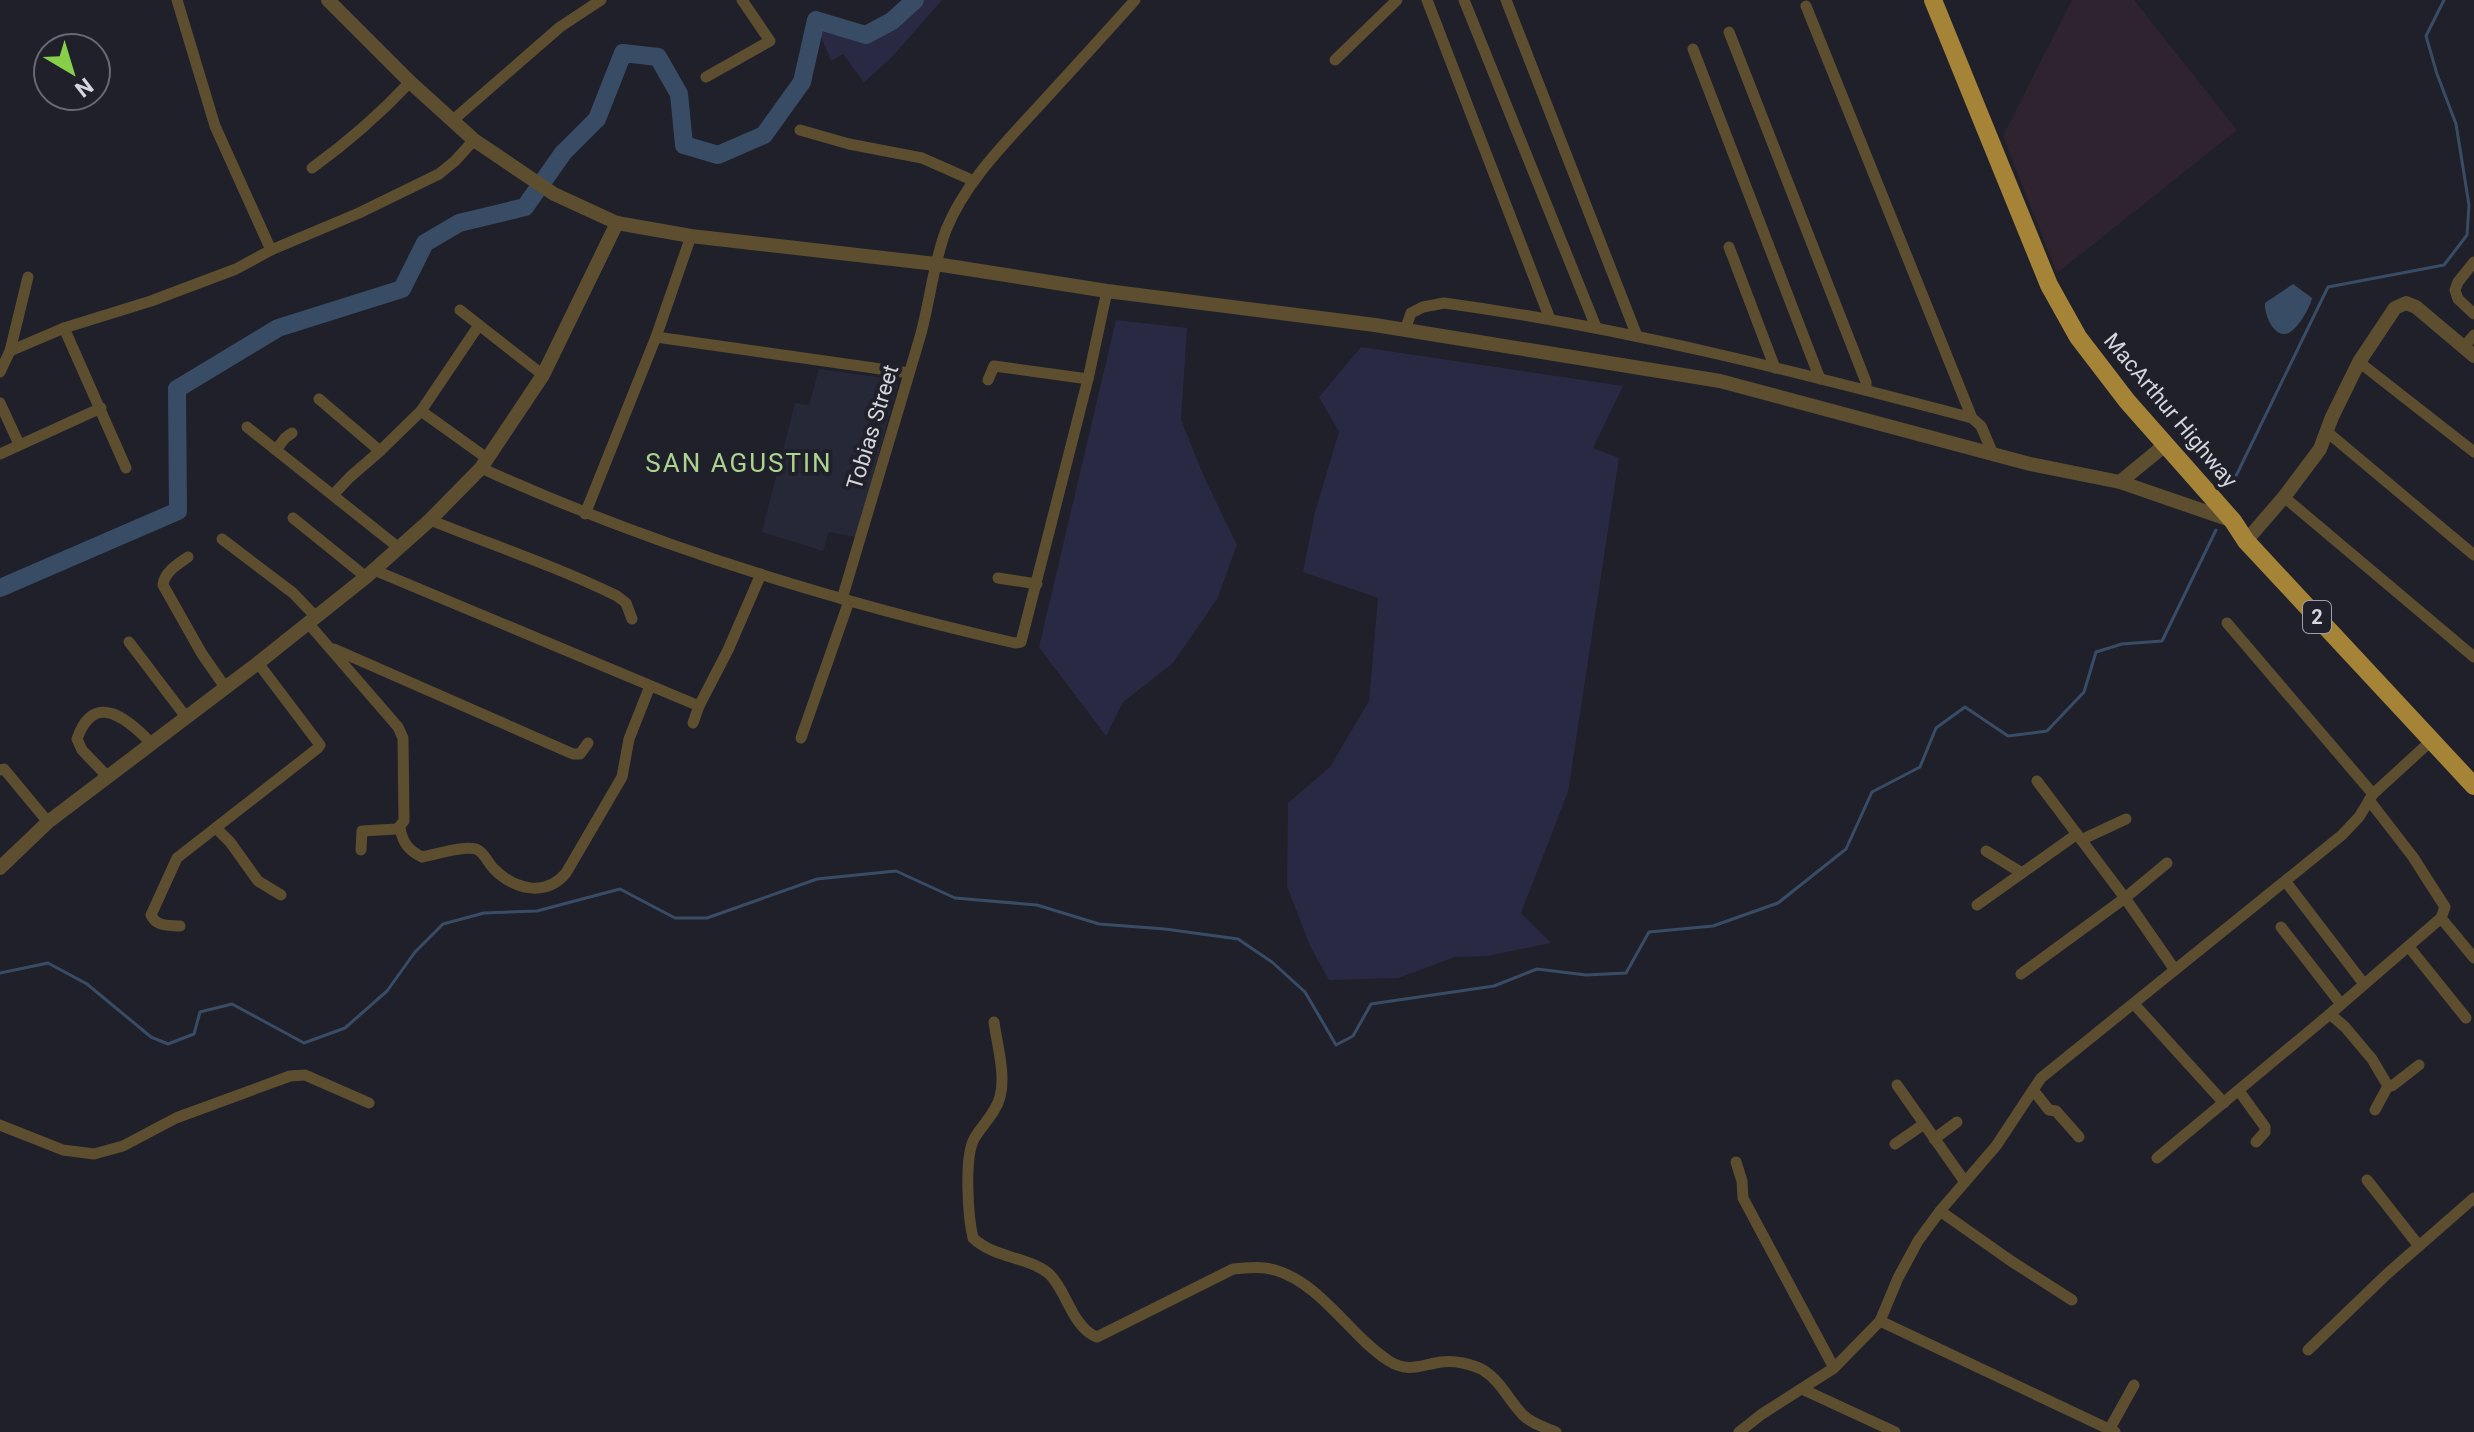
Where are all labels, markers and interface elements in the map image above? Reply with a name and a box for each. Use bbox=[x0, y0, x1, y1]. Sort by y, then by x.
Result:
north arrow bbox=[32, 32, 112, 112]
text: N bbox=[70, 73, 98, 102]
street label: MacArthur Highway bbox=[2099, 328, 2243, 493]
street label: Tobias Street bbox=[842, 362, 903, 493]
district label: SAN AGUSTIN bbox=[645, 448, 833, 478]
road number: 2 bbox=[2303, 601, 2331, 633]

